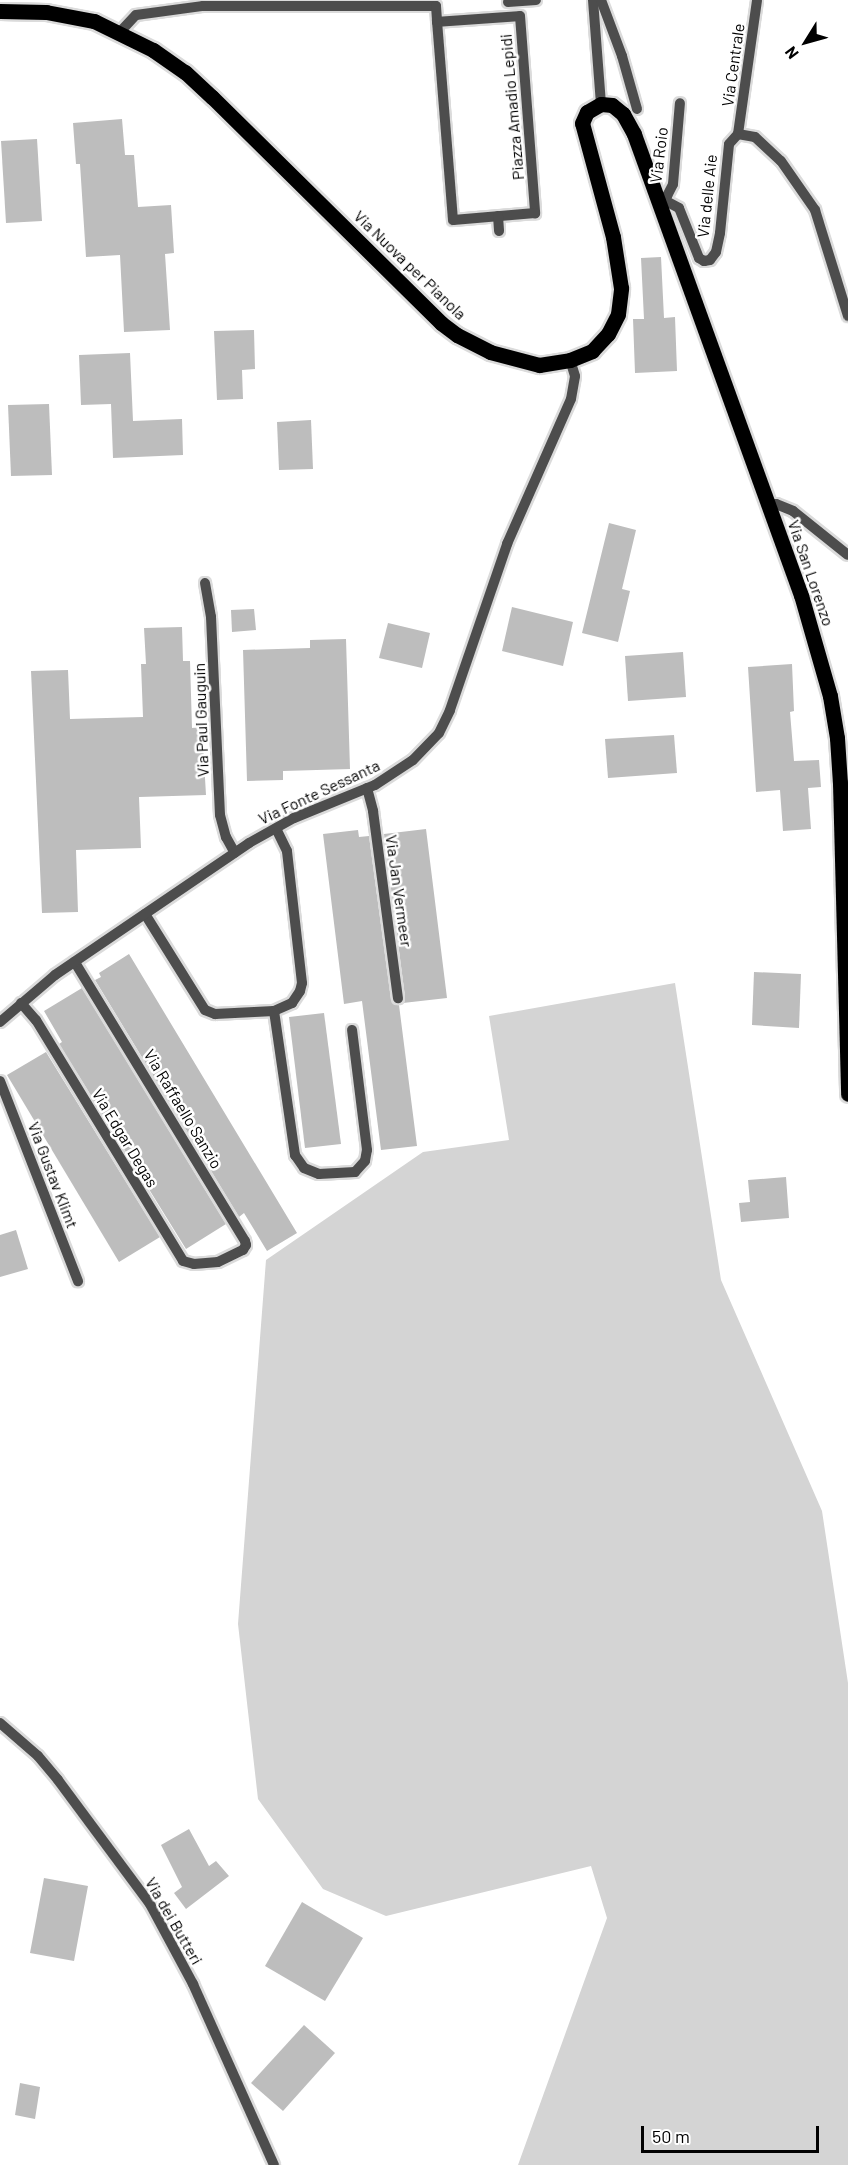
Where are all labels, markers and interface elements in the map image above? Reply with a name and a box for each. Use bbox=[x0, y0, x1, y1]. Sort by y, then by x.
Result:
north arrow bbox=[776, 12, 836, 72]
street label: Via Centrale bbox=[718, 22, 748, 108]
street label: Piazza Amadio Lepidi bbox=[496, 33, 528, 181]
text: N bbox=[780, 43, 802, 63]
street label: Via Roio bbox=[646, 126, 672, 184]
street label: Via delle Aie bbox=[693, 153, 721, 239]
street label: Via Nuova per Pianola bbox=[350, 206, 470, 324]
street label: Via San Lorenzo bbox=[784, 518, 838, 628]
street label: Via Paul Gauguin bbox=[189, 663, 213, 777]
street label: Via Fonte Sessanta bbox=[255, 755, 383, 829]
street label: Via Jan Vermeer bbox=[382, 834, 416, 948]
street label: Via Raffaello Sanzio bbox=[140, 1046, 226, 1172]
street label: Via Edgar Degas bbox=[88, 1085, 162, 1191]
street label: Via Gustav Klimt bbox=[24, 1119, 82, 1231]
street label: Via dei Butteri bbox=[141, 1874, 207, 1968]
scale bar bbox=[644, 2114, 822, 2152]
text: 50 m bbox=[652, 2125, 690, 2147]

